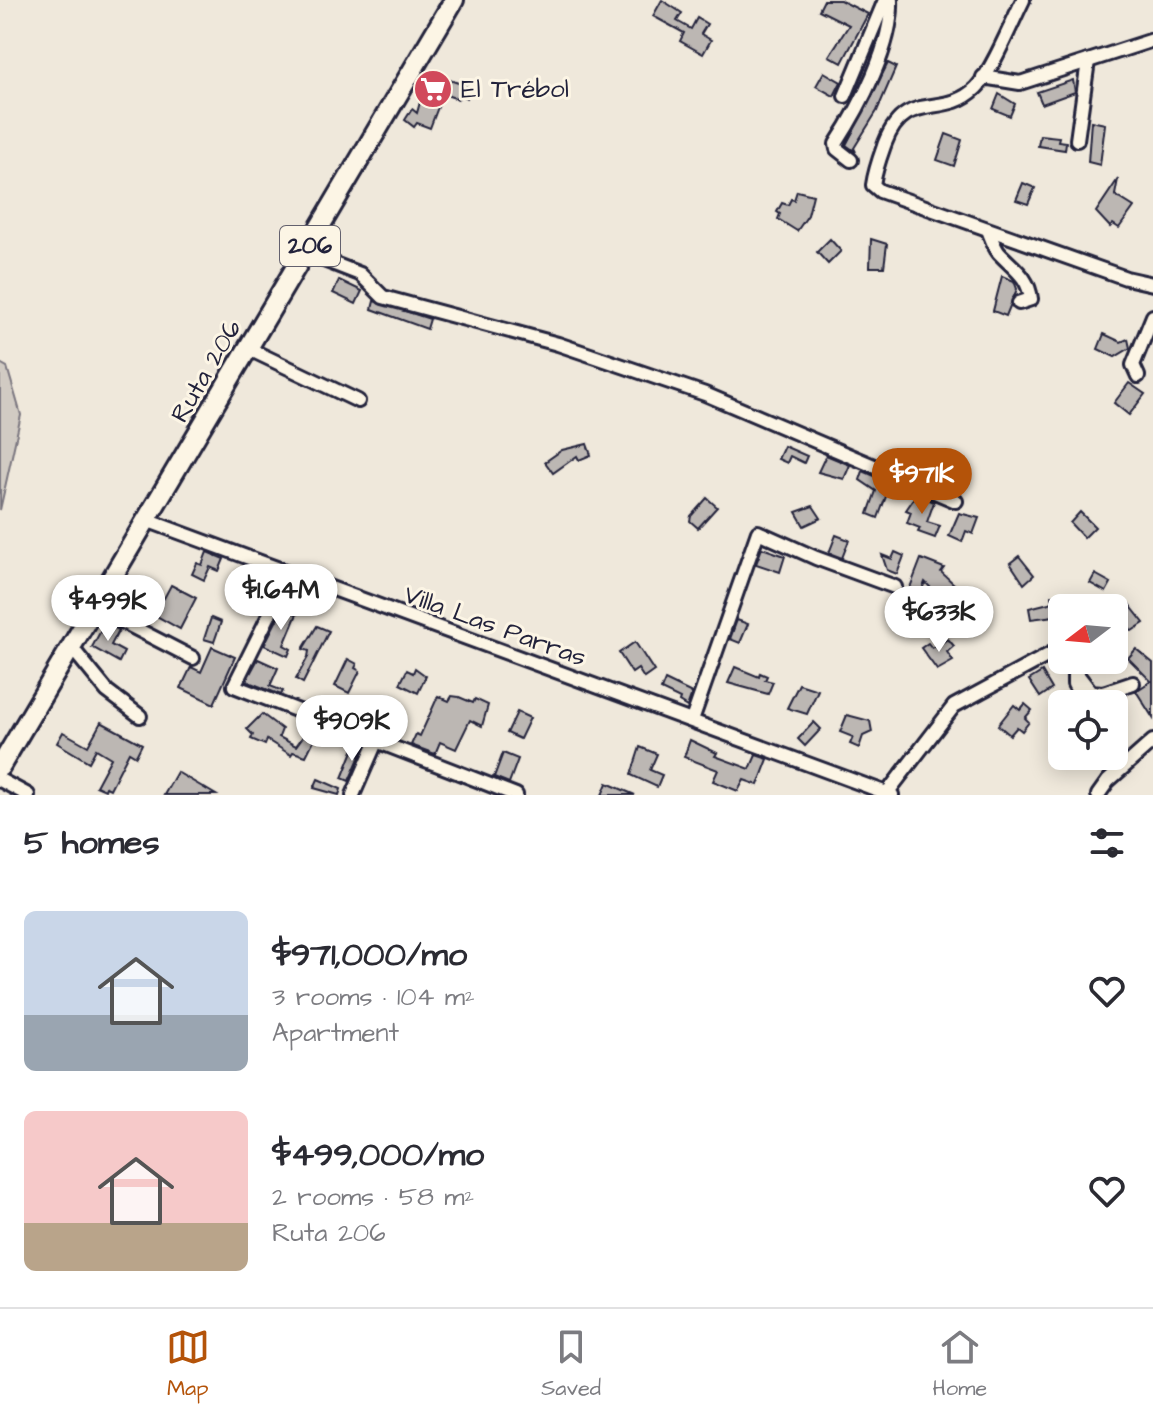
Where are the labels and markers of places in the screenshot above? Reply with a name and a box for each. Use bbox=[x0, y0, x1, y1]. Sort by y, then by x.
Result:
supermarket icon: El Trébol bbox=[412, 68, 454, 110]
place label: El Trébol bbox=[461, 71, 569, 107]
pin: $971K bbox=[866, 448, 978, 516]
pin: $1.64M bbox=[216, 564, 346, 632]
pin: $499K bbox=[52, 575, 164, 643]
pin: $633K bbox=[883, 586, 995, 654]
pin: $909K bbox=[296, 695, 408, 763]

